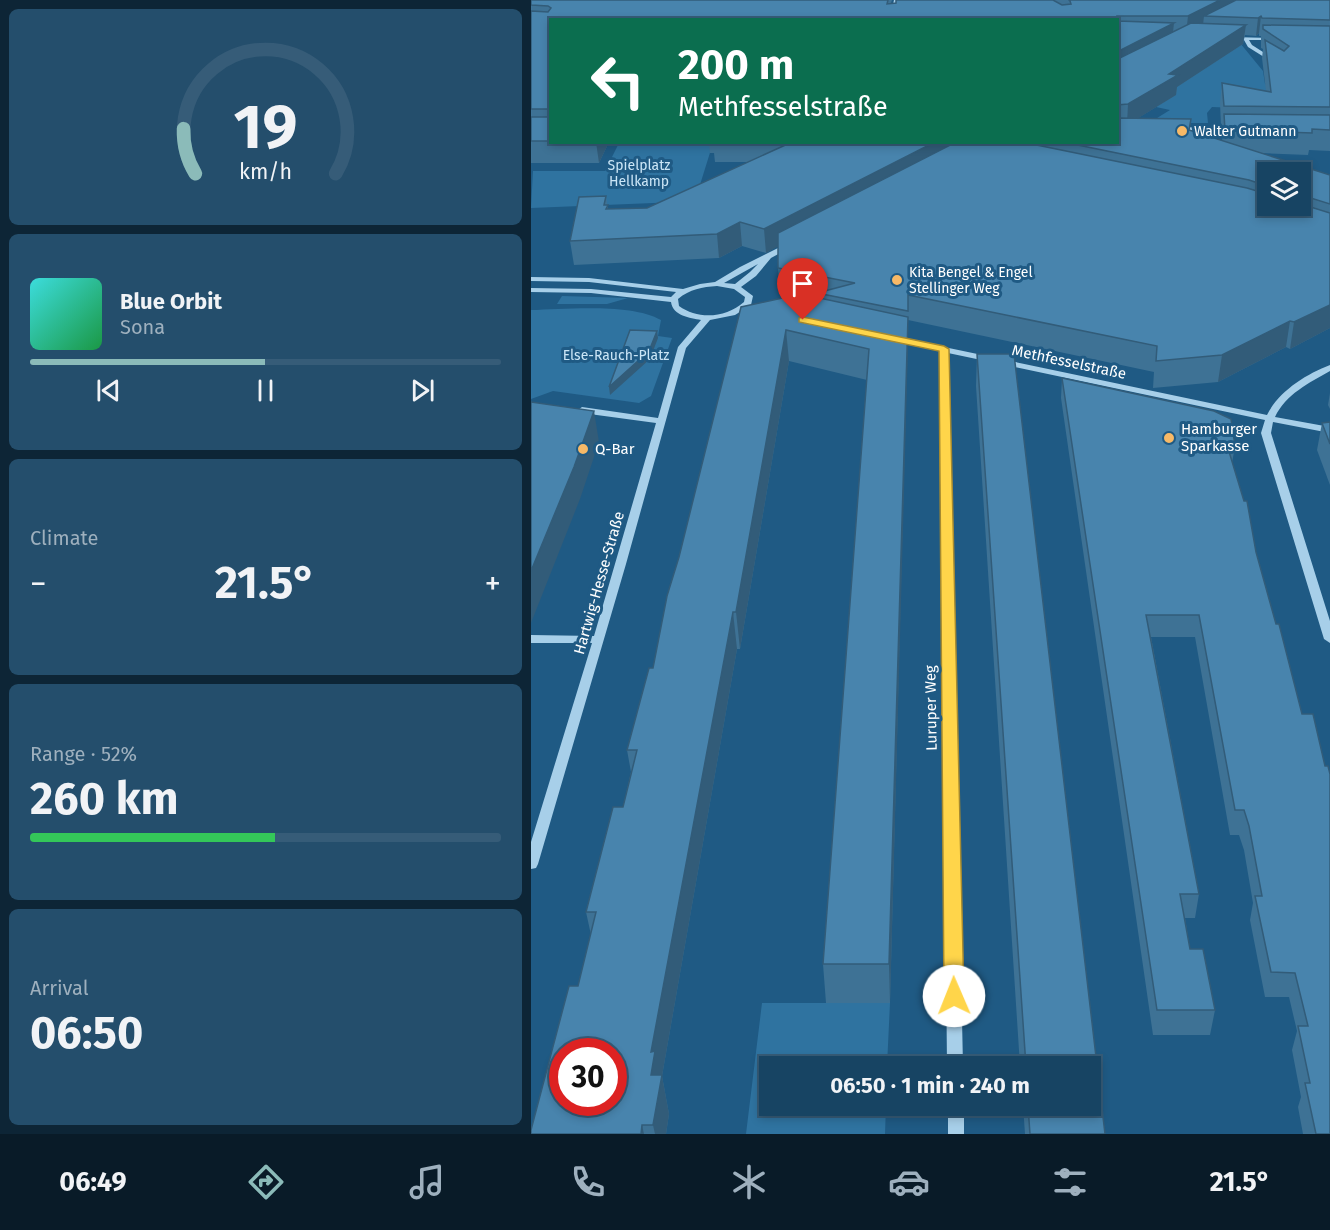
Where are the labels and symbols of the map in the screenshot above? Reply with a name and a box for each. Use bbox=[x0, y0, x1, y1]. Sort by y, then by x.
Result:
place label: Walter Gutmann bbox=[1194, 123, 1296, 140]
marker: Walter Gutmann bbox=[1175, 124, 1189, 138]
park label: Spielplatz Hellkamp bbox=[608, 157, 670, 190]
pin bbox=[777, 258, 828, 320]
place label: Kita Bengel & Engel Stellinger Weg bbox=[909, 264, 1033, 297]
marker: Kita Bengel & Engel Stellinger Weg bbox=[890, 273, 904, 287]
street label: Methfesselstraße bbox=[1010, 341, 1128, 383]
park label: Else-Rauch-Platz bbox=[563, 347, 669, 364]
place label: Hamburger Sparkasse bbox=[1181, 420, 1257, 455]
marker: Hamburger Sparkasse bbox=[1162, 431, 1176, 445]
place label: Q-Bar bbox=[595, 440, 635, 458]
marker: Q-Bar bbox=[576, 442, 590, 456]
street label: Hartwig-Hesse-Straße bbox=[570, 509, 628, 657]
street label: Luruper Weg bbox=[921, 665, 941, 751]
position arrow bbox=[922, 964, 986, 1028]
speed limit sign: 30 bbox=[549, 1038, 627, 1116]

